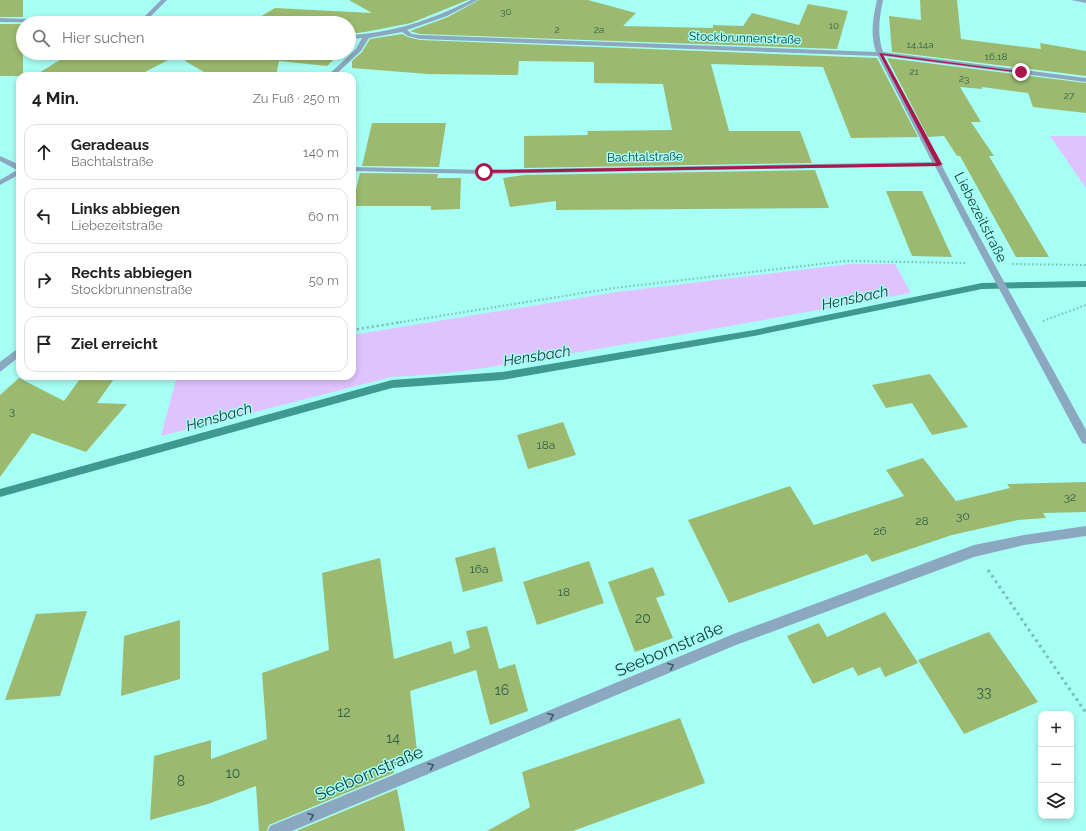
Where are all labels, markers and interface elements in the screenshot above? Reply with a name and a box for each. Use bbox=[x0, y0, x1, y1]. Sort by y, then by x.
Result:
house number: 30 bbox=[500, 6, 512, 17]
search box bbox=[16, 16, 356, 60]
house number: 10 bbox=[829, 20, 839, 31]
house number: 2 bbox=[554, 24, 560, 35]
house number: 2a bbox=[594, 24, 604, 35]
icon: search bbox=[30, 27, 52, 49]
text: Hier suchen bbox=[62, 29, 145, 47]
street label: Stockbrunnenstraße bbox=[689, 29, 801, 47]
house number: 14,14a bbox=[906, 39, 934, 50]
house number: 16,18 bbox=[985, 51, 1007, 62]
route end bbox=[1012, 63, 1030, 81]
house number: 21 bbox=[909, 66, 919, 77]
house number: 23 bbox=[959, 73, 969, 84]
text: 4 Min. bbox=[32, 88, 79, 108]
house number: 27 bbox=[1064, 90, 1075, 101]
text: Zu Fuß · 250 m bbox=[253, 91, 340, 106]
text: Geradeaus bbox=[71, 136, 149, 154]
icon: ahead bbox=[33, 141, 55, 163]
text: 140 m bbox=[303, 145, 339, 160]
street label: Bachtalstraße bbox=[607, 149, 683, 165]
text: Bachtalstraße bbox=[71, 154, 153, 169]
route start bbox=[475, 163, 493, 181]
street label: Liebezeitstraße bbox=[951, 169, 1011, 265]
text: Links abbiegen bbox=[71, 200, 180, 218]
icon: left bbox=[33, 205, 55, 227]
text: 60 m bbox=[308, 209, 339, 224]
text: Liebezeitstraße bbox=[71, 218, 163, 233]
text: Rechts abbiegen bbox=[71, 264, 192, 282]
icon: right bbox=[33, 269, 55, 291]
text: 50 m bbox=[309, 273, 339, 288]
text: Stockbrunnenstraße bbox=[71, 282, 193, 297]
water label: Hensbach bbox=[820, 282, 890, 314]
icon: arrive bbox=[33, 333, 55, 355]
text: Ziel erreicht bbox=[71, 335, 158, 353]
water label: Hensbach bbox=[502, 342, 572, 370]
water label: Hensbach bbox=[184, 399, 254, 435]
house number: 3 bbox=[9, 404, 15, 418]
house number: 18a bbox=[537, 438, 555, 452]
house number: 32 bbox=[1064, 490, 1076, 504]
house number: 30 bbox=[956, 509, 970, 523]
house number: 28 bbox=[915, 514, 929, 528]
house number: 26 bbox=[873, 524, 887, 538]
house number: 16a bbox=[470, 562, 488, 576]
house number: 18 bbox=[558, 585, 570, 599]
house number: 20 bbox=[635, 610, 651, 626]
street label: Seebornstraße bbox=[612, 617, 726, 681]
one-way arrow bbox=[667, 663, 674, 671]
house number: 16 bbox=[495, 682, 509, 698]
house number: 33 bbox=[977, 684, 991, 700]
house number: 12 bbox=[337, 704, 351, 720]
map controls bbox=[1038, 711, 1074, 819]
button: + bbox=[1038, 711, 1074, 747]
one-way arrow bbox=[547, 713, 554, 721]
house number: 14 bbox=[386, 730, 400, 746]
street label: Seebornstraße bbox=[312, 741, 426, 805]
button: − bbox=[1038, 747, 1074, 783]
one-way arrow bbox=[426, 763, 434, 771]
house number: 10 bbox=[226, 765, 240, 781]
house number: 8 bbox=[177, 773, 185, 789]
button: layers bbox=[1038, 783, 1074, 819]
one-way arrow bbox=[306, 813, 314, 821]

